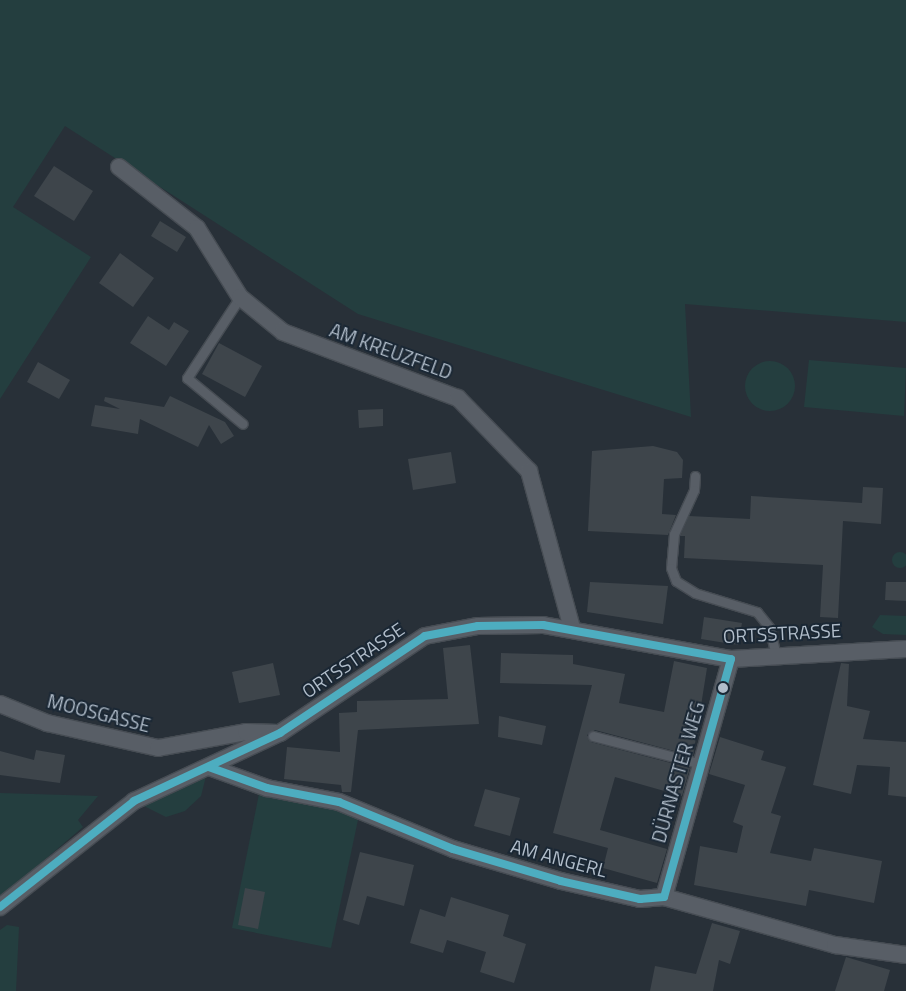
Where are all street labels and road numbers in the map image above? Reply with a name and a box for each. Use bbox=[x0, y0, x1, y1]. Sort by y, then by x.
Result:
street label: AM KREUZFELD bbox=[327, 318, 455, 384]
street label: ORTSSTRASSE bbox=[298, 617, 408, 703]
street label: ORTSSTRASSE bbox=[722, 619, 842, 647]
street label: MOOSGASSE bbox=[45, 689, 153, 737]
street label: DÜRNASTER WEG bbox=[647, 699, 709, 845]
street label: AM ANGERL bbox=[508, 834, 610, 882]

